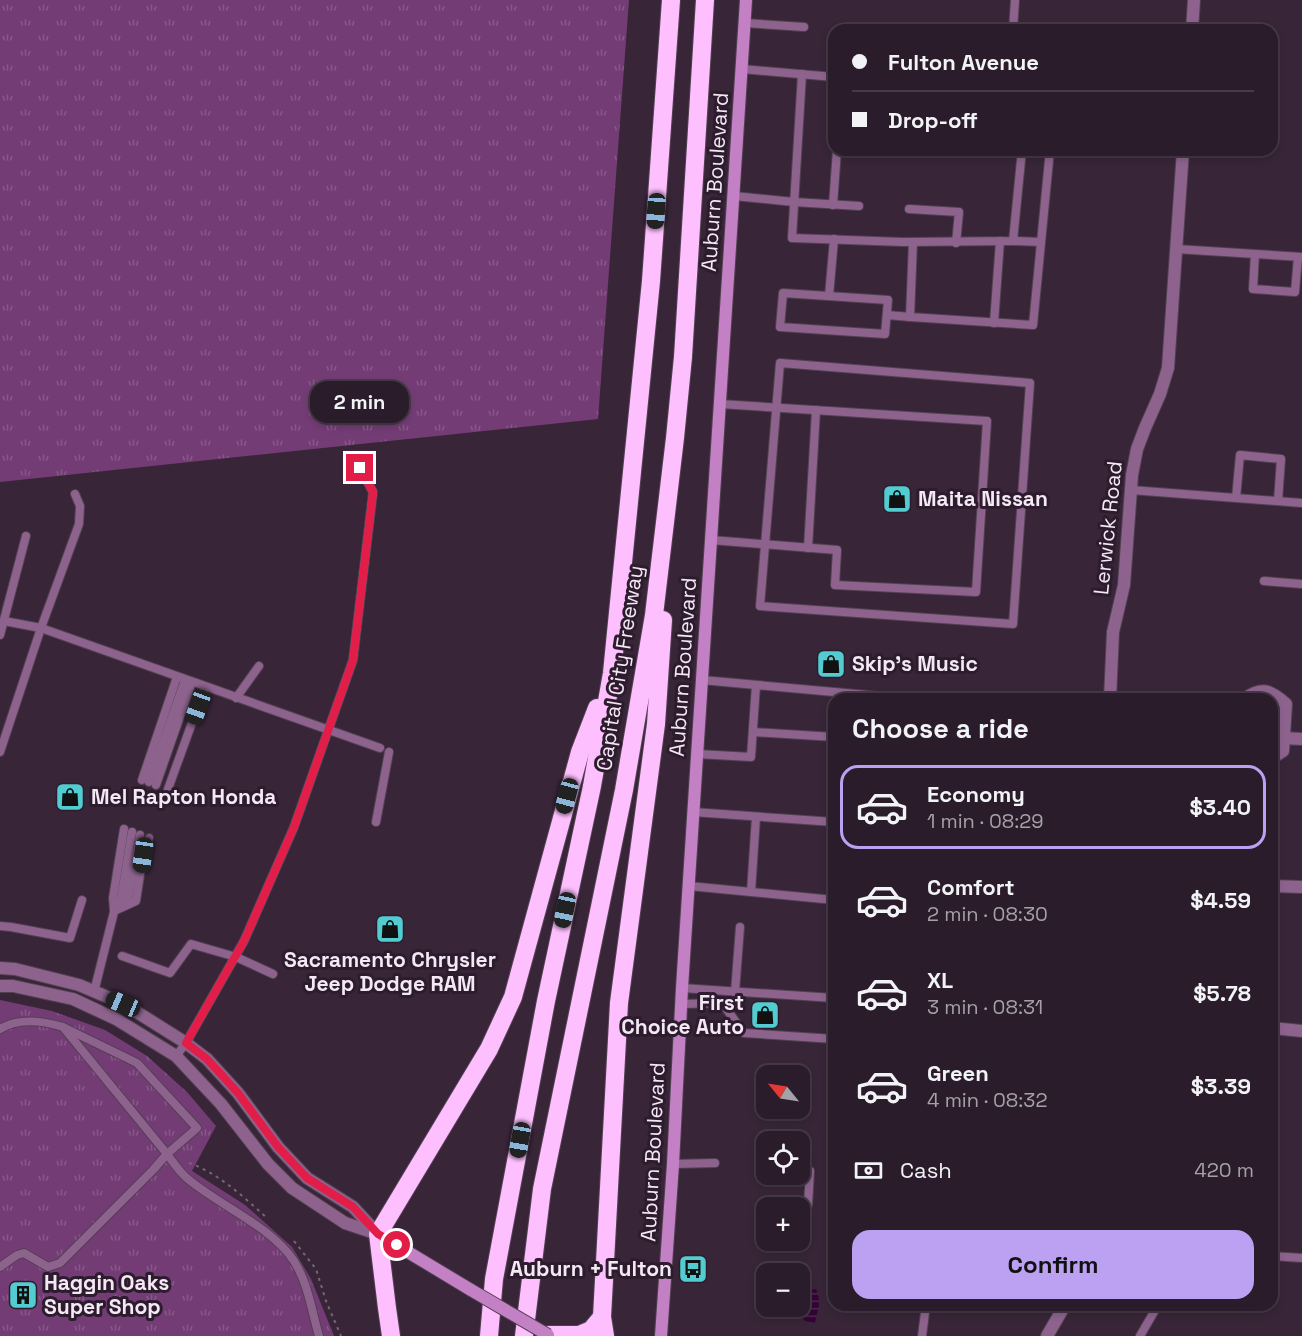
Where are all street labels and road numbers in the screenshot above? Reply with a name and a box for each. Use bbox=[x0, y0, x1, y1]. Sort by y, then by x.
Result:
street label: Auburn Boulevard bbox=[695, 91, 734, 273]
street label: Lerwick Road bbox=[1087, 460, 1128, 596]
street label: Capital City Freeway bbox=[590, 563, 649, 773]
street label: Auburn Boulevard bbox=[663, 576, 702, 758]
street label: Auburn Boulevard bbox=[634, 1062, 671, 1242]

